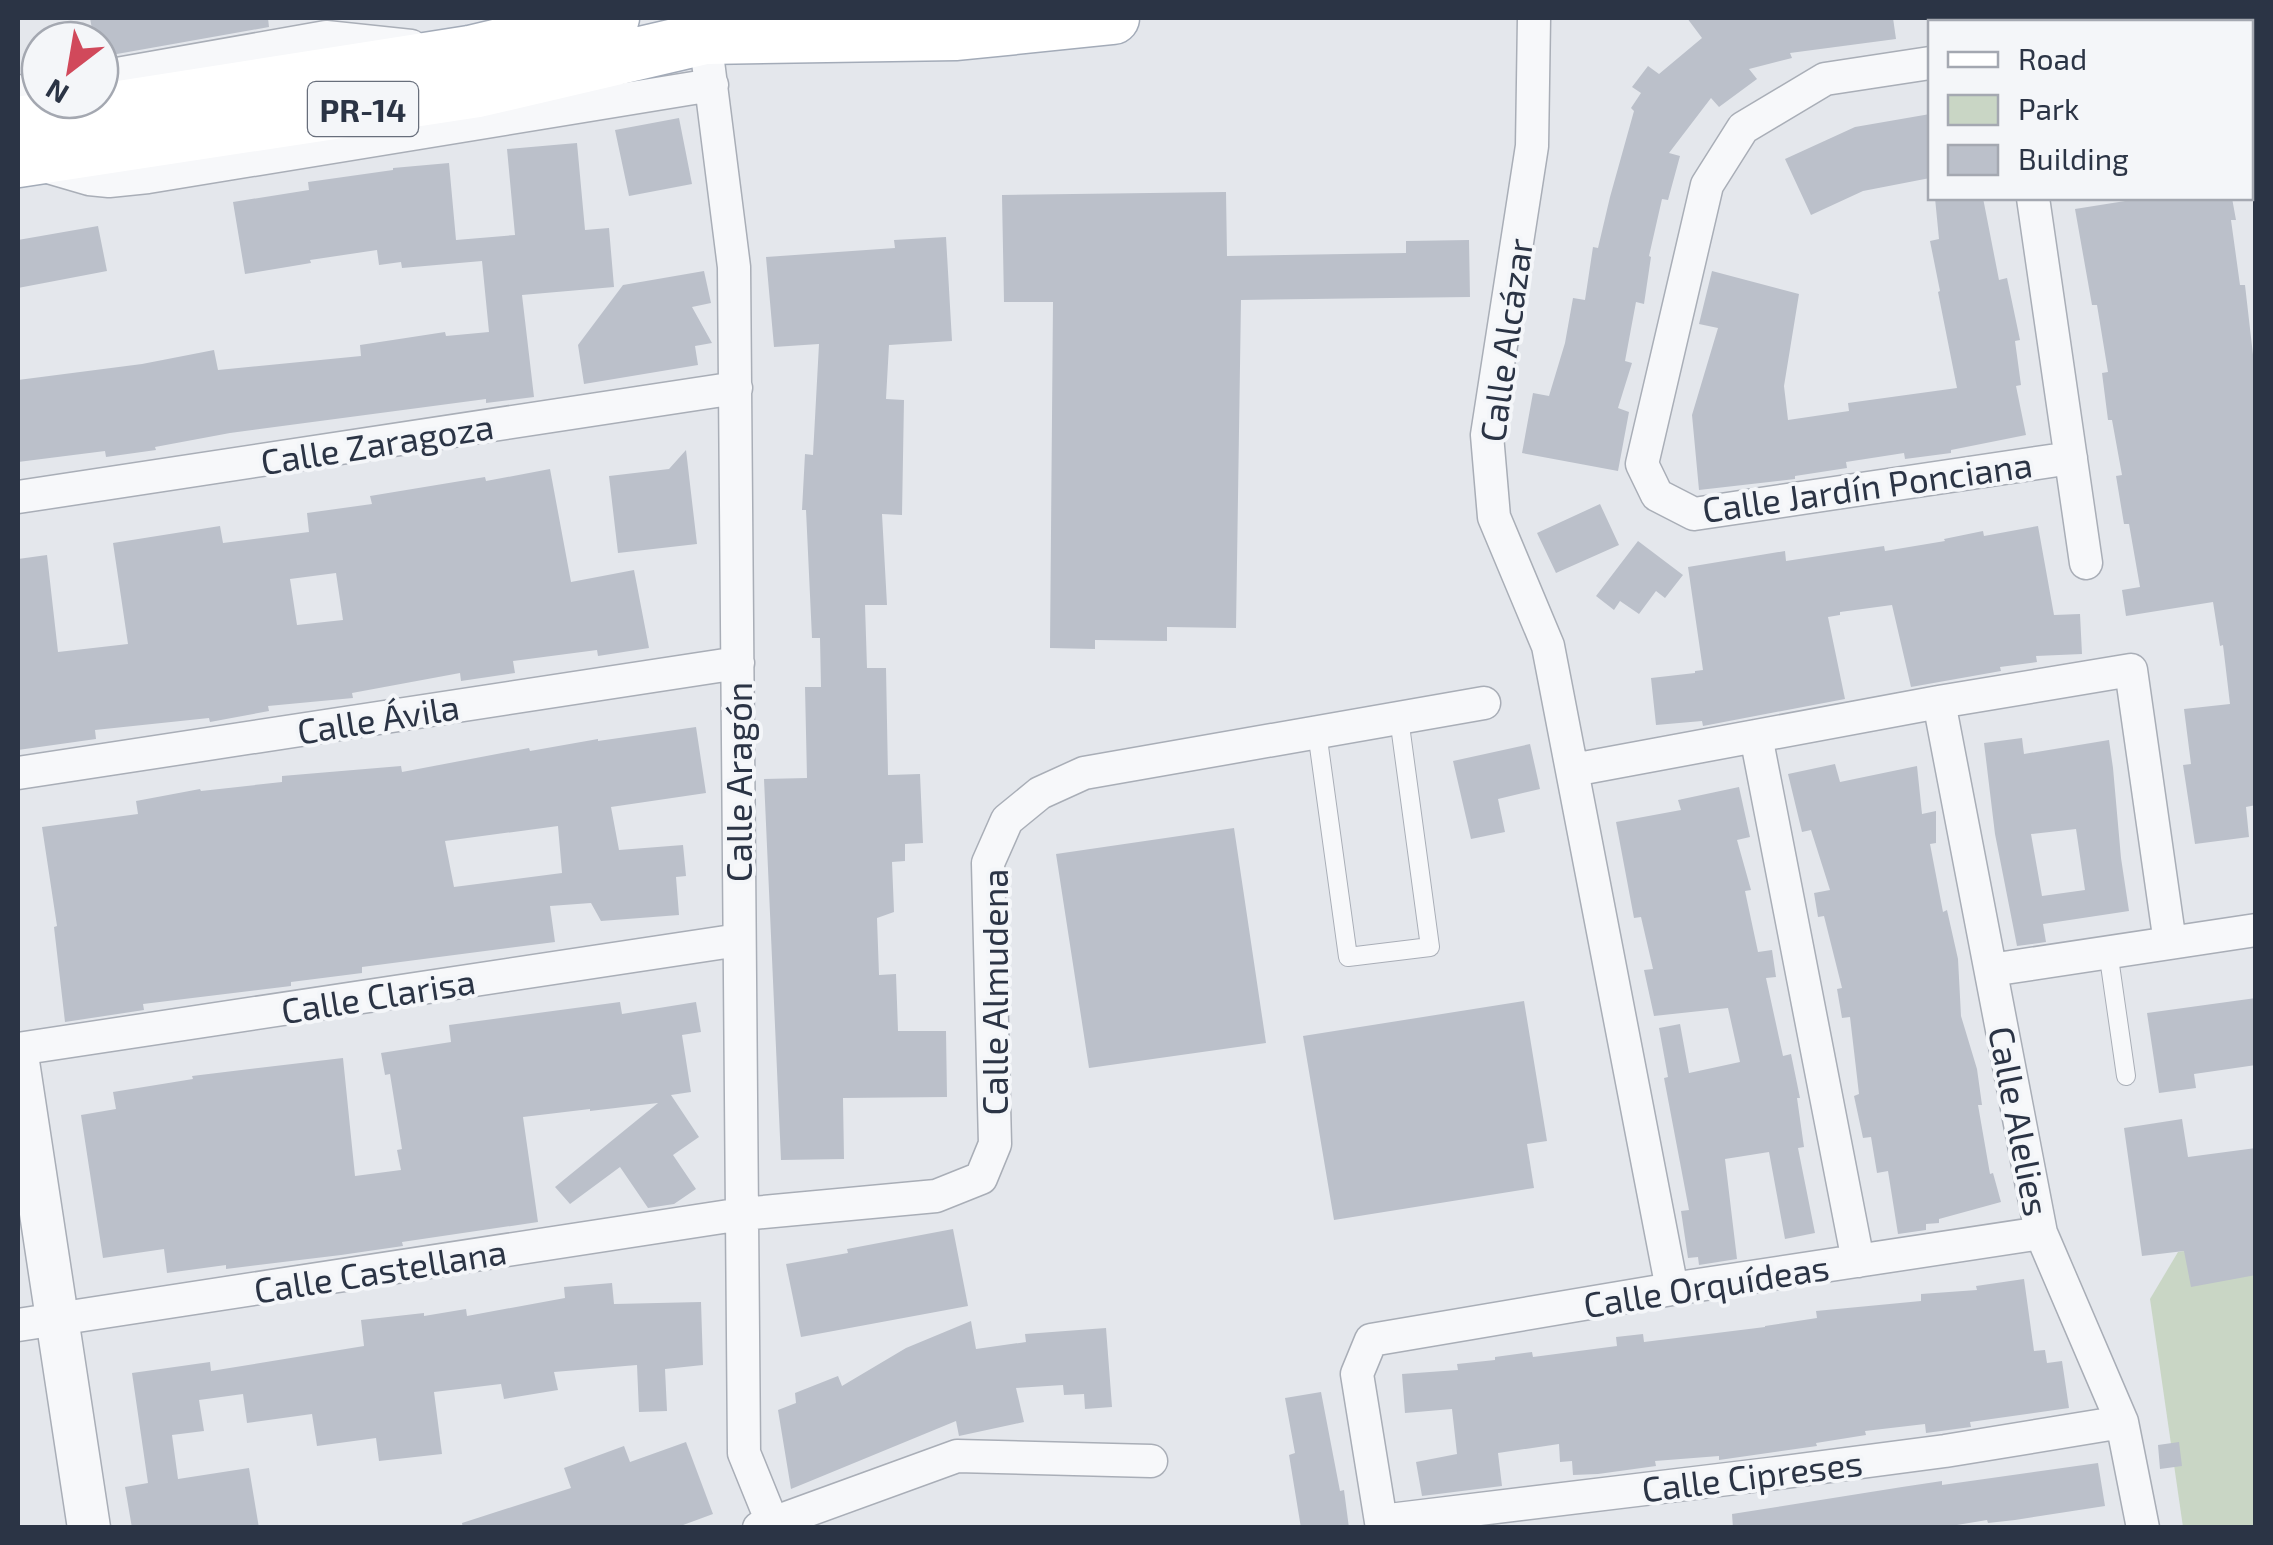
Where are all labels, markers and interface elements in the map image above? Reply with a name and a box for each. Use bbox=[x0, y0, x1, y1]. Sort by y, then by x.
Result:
north arrow bbox=[20, 20, 120, 120]
legend bbox=[1928, 20, 2253, 200]
text: Road bbox=[2018, 40, 2087, 76]
text: N bbox=[39, 73, 74, 112]
road number: PR-14 bbox=[308, 82, 418, 136]
text: Park bbox=[2018, 90, 2079, 126]
text: Building bbox=[2018, 140, 2129, 176]
street label: Calle Alcázar bbox=[1470, 235, 1540, 445]
street label: Calle Zaragoza bbox=[258, 404, 496, 482]
street label: Calle Jardín Ponciana bbox=[1699, 442, 2035, 530]
street label: Calle Aragón bbox=[717, 682, 759, 882]
street label: Calle Ávila bbox=[294, 684, 462, 752]
street label: Calle Almudena bbox=[973, 869, 1015, 1115]
street label: Calle Clarisa bbox=[278, 959, 478, 1031]
street label: Calle Alelies bbox=[1981, 1023, 2059, 1219]
street label: Calle Castellana bbox=[251, 1229, 509, 1311]
street label: Calle Orquídeas bbox=[1580, 1245, 1832, 1325]
street label: Calle Cipreses bbox=[1639, 1441, 1865, 1509]

